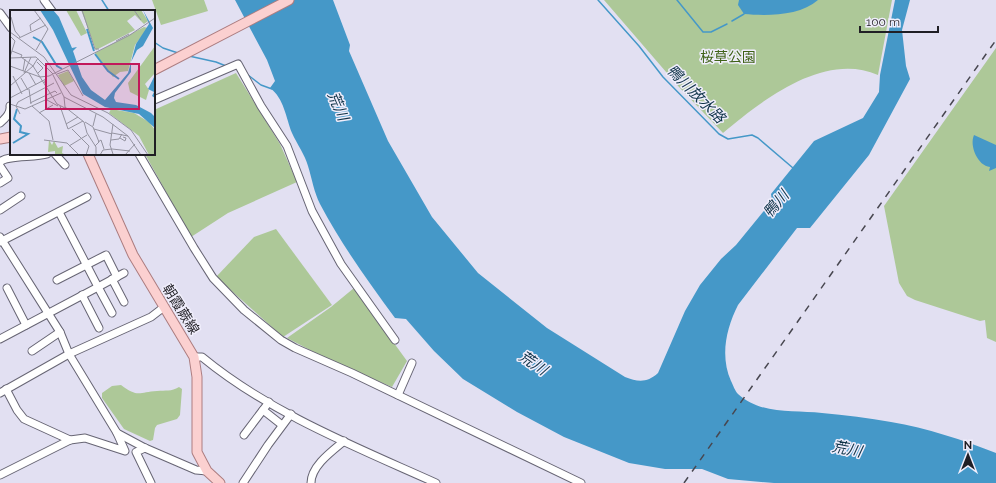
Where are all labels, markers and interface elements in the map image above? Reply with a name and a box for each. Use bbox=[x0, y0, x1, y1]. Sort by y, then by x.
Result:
scale bar bbox=[860, 8, 938, 34]
inset map bbox=[10, 10, 155, 155]
text: 100 m bbox=[866, 15, 900, 29]
park label: 桜草公園 bbox=[700, 49, 756, 65]
water label: 鴨川放水路 bbox=[663, 61, 730, 128]
water label: 荒川 bbox=[324, 89, 353, 125]
water label: 鴨川 bbox=[759, 185, 794, 221]
street label: 朝霞蕨線 bbox=[159, 281, 203, 337]
water label: 荒川 bbox=[516, 347, 552, 380]
north arrow bbox=[948, 435, 988, 475]
water label: 荒川 bbox=[831, 437, 865, 461]
text: N bbox=[964, 439, 972, 452]

